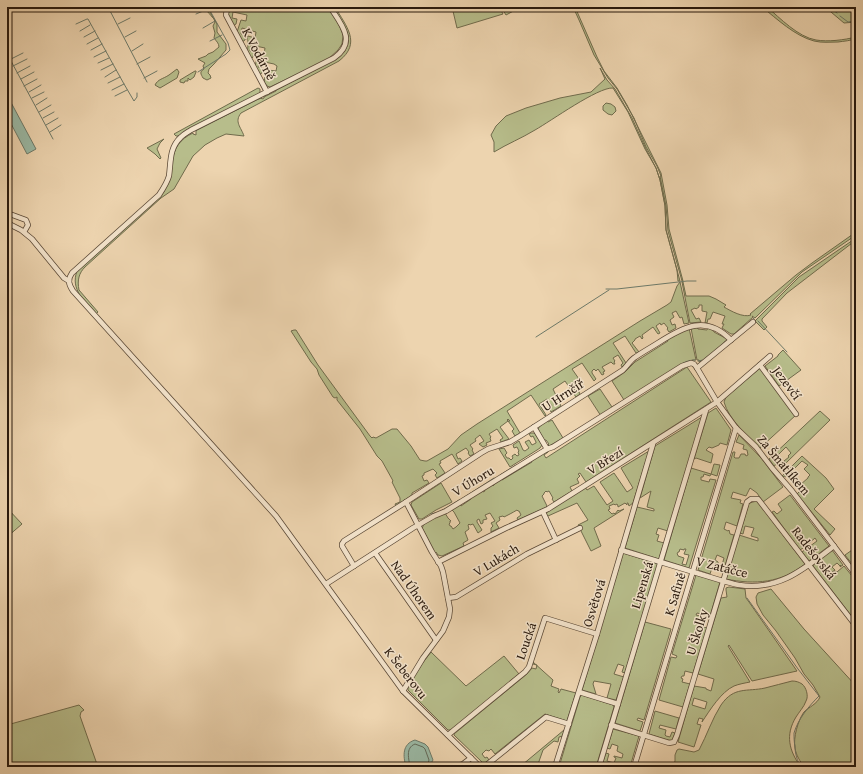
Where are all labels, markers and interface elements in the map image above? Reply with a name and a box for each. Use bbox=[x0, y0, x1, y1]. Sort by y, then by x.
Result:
street label: K Vodárně bbox=[237, 24, 281, 84]
street label: Jezevčí bbox=[767, 361, 806, 404]
street label: U Hrnčíř bbox=[538, 374, 589, 416]
street label: Za Šmatlíkem bbox=[753, 431, 815, 500]
street label: V Březí bbox=[583, 442, 627, 480]
street label: V Úhoru bbox=[448, 461, 498, 501]
street label: Radešovská bbox=[787, 522, 841, 584]
street label: V Lukách bbox=[470, 539, 523, 581]
street label: V Zatáčce bbox=[694, 551, 750, 583]
street label: Nad Úhorem bbox=[386, 556, 442, 624]
street label: Lipenská bbox=[626, 558, 658, 611]
street label: K Safině bbox=[659, 570, 691, 618]
street label: Osvětová bbox=[578, 576, 611, 629]
street label: U Školky bbox=[681, 606, 713, 657]
street label: Loucká bbox=[511, 619, 541, 662]
street label: K Šeberovu bbox=[380, 643, 432, 703]

